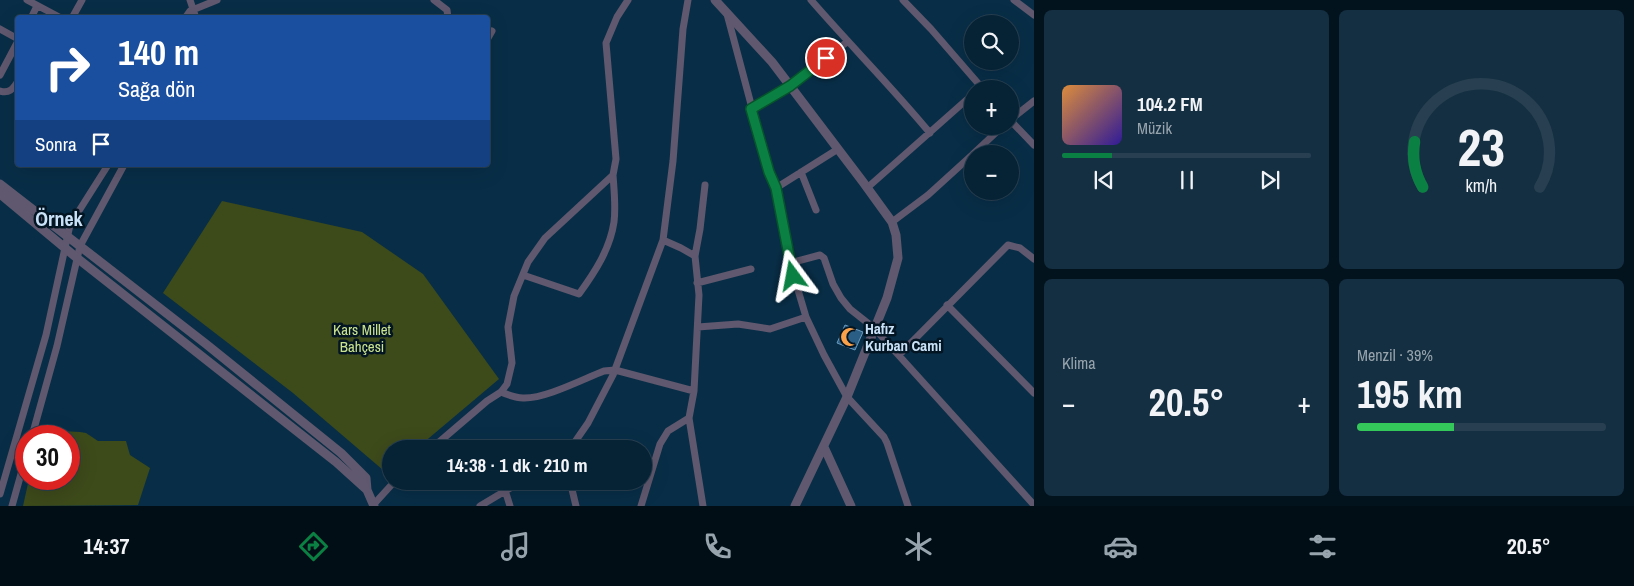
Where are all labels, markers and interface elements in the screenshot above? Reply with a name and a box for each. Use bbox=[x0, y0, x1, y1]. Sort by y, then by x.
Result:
map controls bbox=[964, 15, 1019, 200]
button: search bbox=[964, 15, 1019, 70]
text: 140 m bbox=[118, 29, 199, 76]
icon: right bbox=[35, 35, 100, 100]
pin bbox=[805, 37, 847, 79]
icon: arrive bbox=[812, 44, 840, 72]
text: Sağa dön bbox=[118, 74, 195, 104]
button: + bbox=[964, 80, 1019, 135]
text: 104.2 FM bbox=[1137, 91, 1203, 117]
text: 23 bbox=[1458, 112, 1505, 182]
text: Müzik bbox=[1137, 117, 1172, 139]
icon: arrive bbox=[87, 130, 115, 158]
text: Sonra bbox=[35, 131, 77, 157]
button: − bbox=[964, 145, 1019, 200]
icon: previous bbox=[1090, 166, 1118, 194]
icon: pause bbox=[1173, 166, 1201, 194]
icon: next bbox=[1256, 166, 1284, 194]
text: km/h bbox=[1466, 174, 1497, 198]
district label: Örnek bbox=[35, 205, 84, 232]
position arrow bbox=[766, 249, 818, 301]
place label: Hafız Kurban Cami bbox=[865, 318, 942, 356]
park label: Kars Millet Bahçesi bbox=[333, 319, 392, 357]
mosque icon: Hafız Kurban Cami bbox=[839, 326, 861, 348]
text: Menzil · 39% bbox=[1357, 344, 1433, 366]
text: Klima bbox=[1062, 352, 1096, 374]
text: 195 km bbox=[1357, 369, 1463, 420]
text: 20.5° bbox=[1149, 377, 1224, 428]
text: − bbox=[1062, 384, 1075, 422]
text: + bbox=[1298, 384, 1311, 422]
speed limit sign: 30 bbox=[15, 425, 80, 490]
text: 14:38 · 1 dk · 210 m bbox=[446, 452, 588, 478]
icon: directions bbox=[296, 529, 331, 564]
icon: music bbox=[498, 529, 533, 564]
icon: phone bbox=[700, 529, 735, 564]
icon: climate bbox=[901, 529, 936, 564]
icon: car bbox=[1103, 529, 1138, 564]
icon: filters bbox=[1305, 529, 1340, 564]
text: 14:37 bbox=[83, 531, 130, 561]
text: 20.5° bbox=[1507, 531, 1551, 561]

